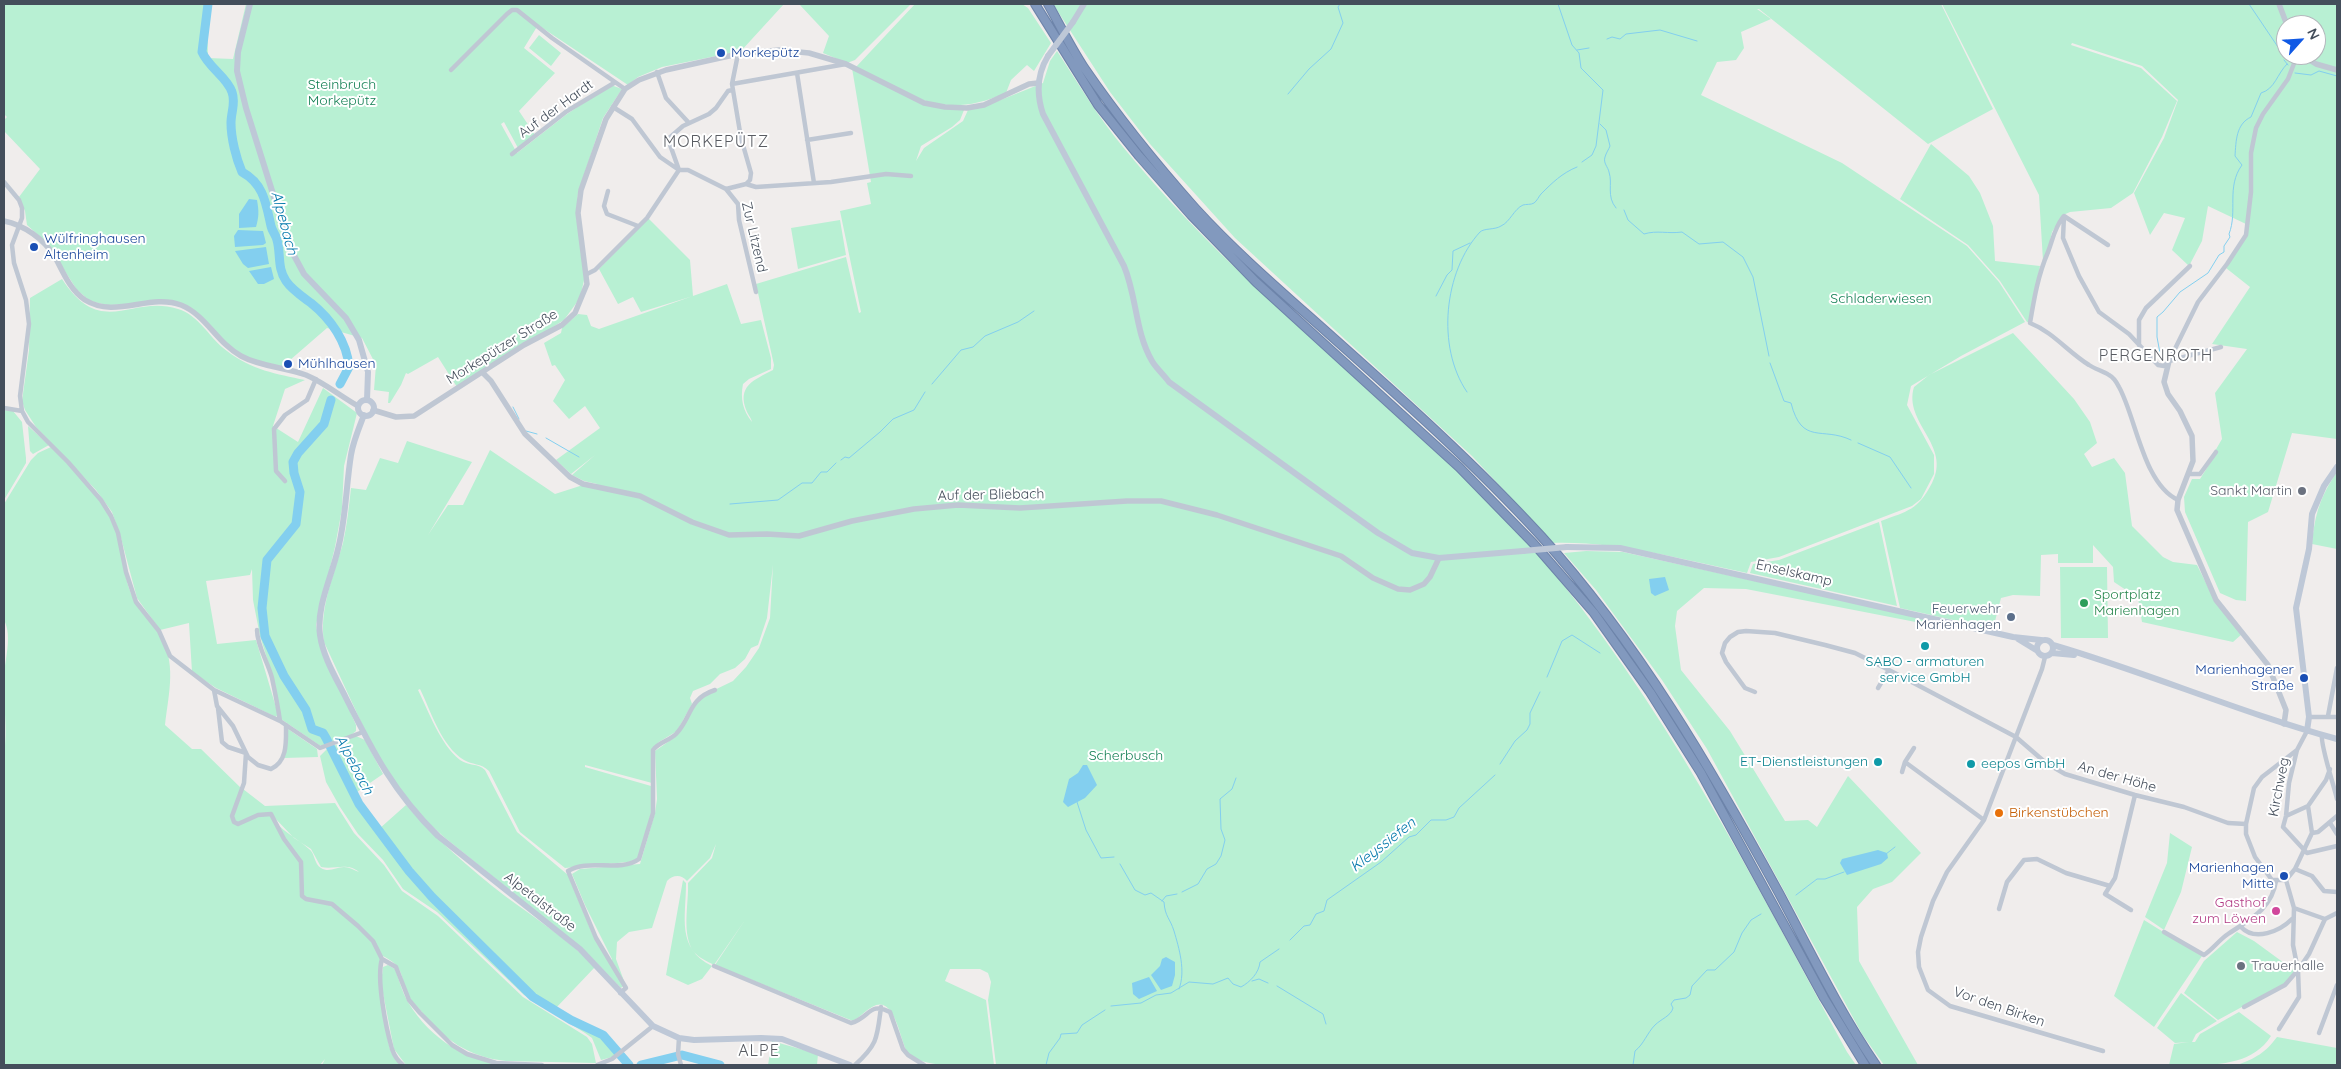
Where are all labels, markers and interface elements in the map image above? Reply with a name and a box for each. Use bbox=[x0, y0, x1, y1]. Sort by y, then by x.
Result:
north arrow bbox=[2276, 15, 2326, 65]
text: N bbox=[2303, 25, 2324, 42]
place label: Morkepütz bbox=[731, 45, 799, 61]
marker: Morkepütz bbox=[715, 47, 727, 59]
street label: Auf der Hardt bbox=[515, 76, 597, 142]
park label: Steinbruch Morkepütz bbox=[308, 77, 376, 110]
district label: MORKEPÜTZ bbox=[662, 132, 770, 152]
water label: Alpebach bbox=[267, 189, 301, 257]
street label: Zur Litzend bbox=[738, 200, 770, 274]
place label: Wülfringhausen Altenheim bbox=[44, 231, 146, 264]
marker: Wülfringhausen Altenheim bbox=[28, 241, 40, 253]
park label: Schladerwiesen bbox=[1830, 291, 1932, 307]
street label: Morkepützer Straße bbox=[443, 306, 561, 388]
district label: PERGENROTH bbox=[2097, 346, 2215, 366]
place label: Mühlhausen bbox=[298, 356, 376, 372]
marker: Mühlhausen bbox=[282, 358, 294, 370]
place label: Sankt Martin bbox=[2210, 483, 2292, 499]
marker: Sankt Martin bbox=[2296, 485, 2308, 497]
street label: Auf der Bliebach bbox=[938, 486, 1044, 504]
street label: Enselskamp bbox=[1754, 556, 1834, 590]
place label: Sportplatz Marienhagen bbox=[2094, 587, 2179, 620]
marker: Sportplatz Marienhagen bbox=[2078, 597, 2090, 609]
place label: Feuerwehr Marienhagen bbox=[1916, 601, 2001, 634]
marker: Feuerwehr Marienhagen bbox=[2005, 611, 2017, 623]
marker: SABO - armaturen service GmbH bbox=[1919, 640, 1931, 652]
place label: SABO - armaturen service GmbH bbox=[1866, 654, 1984, 686]
place label: Marienhagener Straße bbox=[2195, 662, 2294, 694]
marker: Marienhagener Straße bbox=[2298, 672, 2310, 684]
water label: Alpebach bbox=[331, 732, 377, 798]
park label: Scherbusch bbox=[1089, 748, 1163, 764]
place label: ET-Dienstleistungen bbox=[1740, 754, 1868, 770]
marker: ET-Dienstleistungen bbox=[1872, 756, 1884, 768]
place label: eepos GmbH bbox=[1981, 756, 2065, 772]
street label: Kirchweg bbox=[2265, 756, 2293, 818]
marker: eepos GmbH bbox=[1965, 758, 1977, 770]
street label: An der Höhe bbox=[2076, 758, 2158, 796]
place label: Birkenstübchen bbox=[2009, 805, 2109, 821]
marker: Birkenstübchen bbox=[1993, 807, 2005, 819]
water label: Kleyssiefen bbox=[1347, 814, 1419, 876]
place label: Marienhagen Mitte bbox=[2189, 860, 2274, 892]
street label: Alpetalstraße bbox=[501, 869, 579, 935]
marker: Marienhagen Mitte bbox=[2278, 870, 2290, 882]
place label: Gasthof zum Löwen bbox=[2192, 895, 2266, 928]
marker: Gasthof zum Löwen bbox=[2270, 905, 2282, 917]
place label: Trauerhalle bbox=[2251, 958, 2324, 974]
marker: Trauerhalle bbox=[2235, 960, 2247, 972]
street label: Vor den Birken bbox=[1951, 983, 2047, 1031]
district label: ALPE bbox=[738, 1041, 780, 1061]

